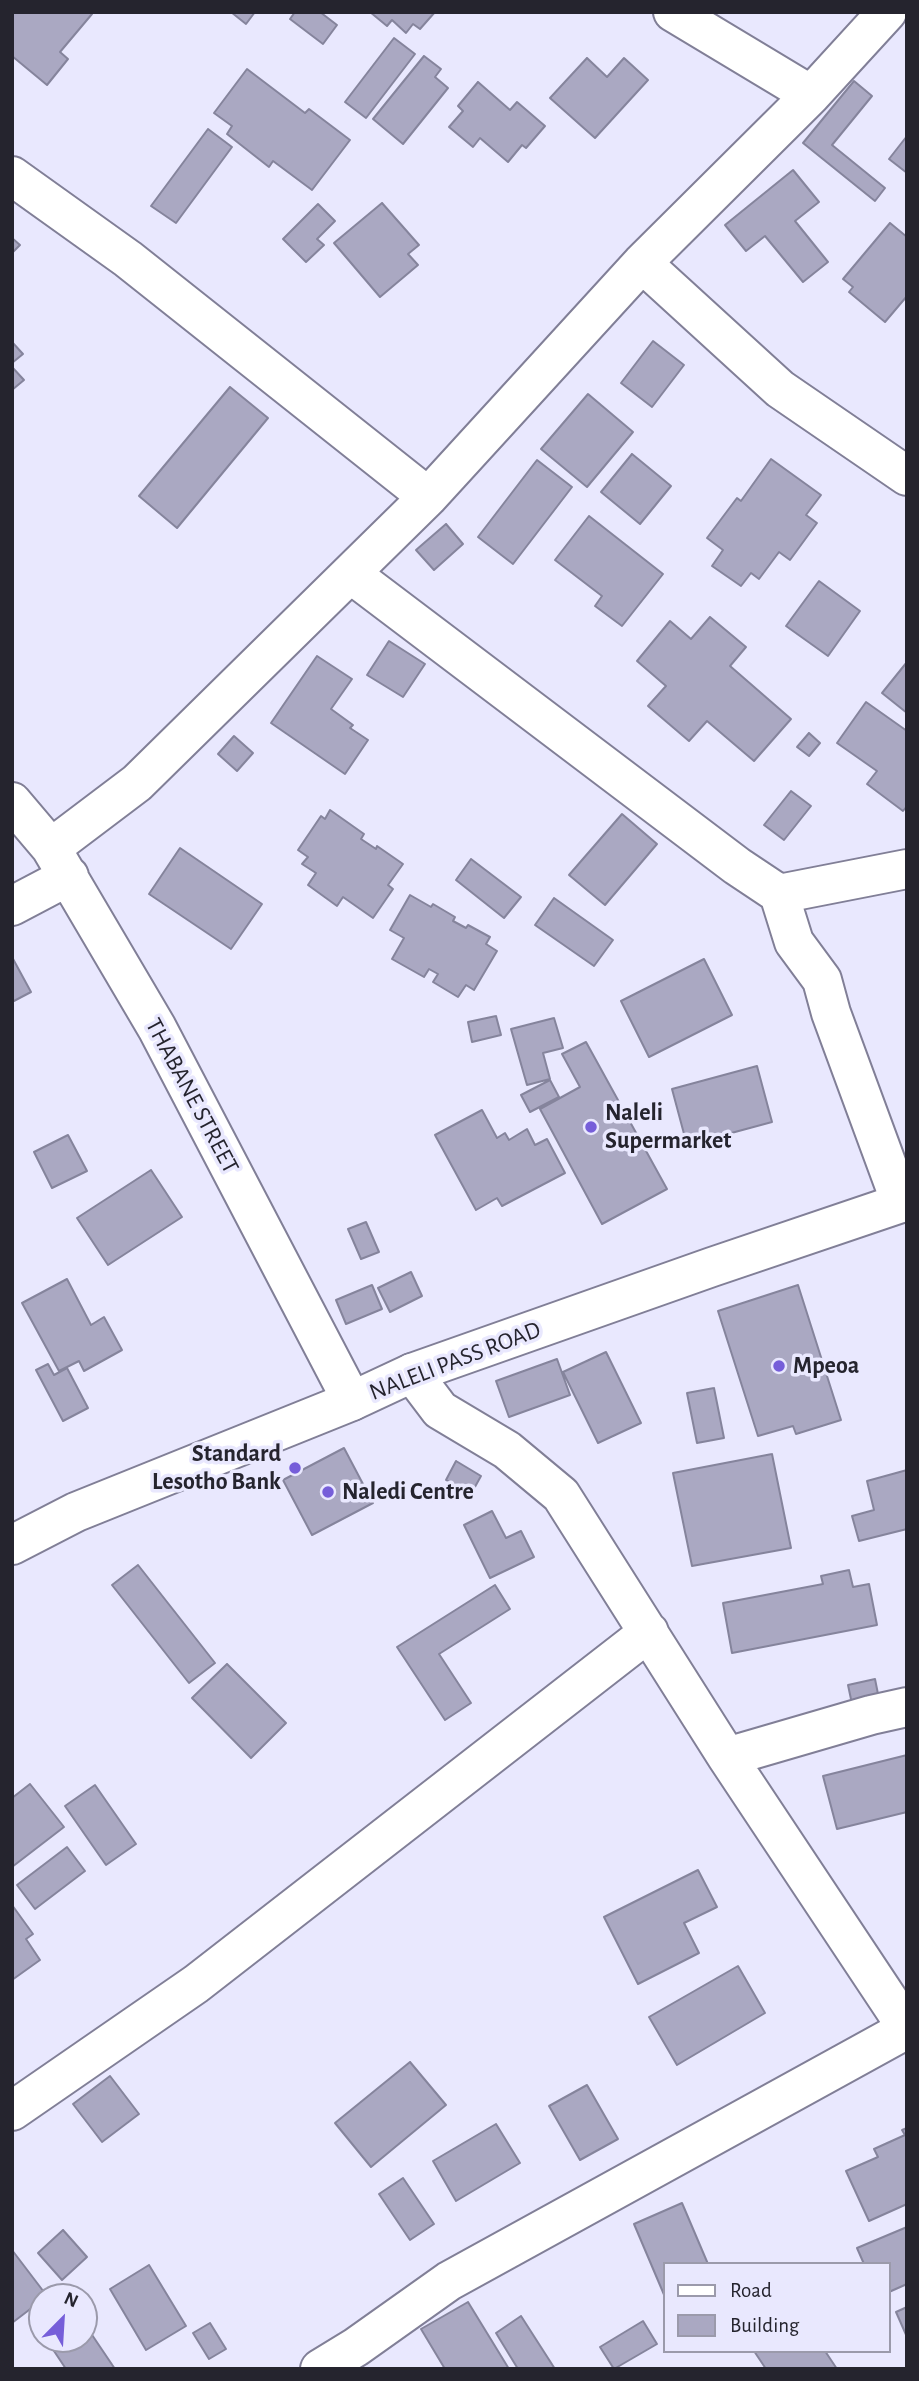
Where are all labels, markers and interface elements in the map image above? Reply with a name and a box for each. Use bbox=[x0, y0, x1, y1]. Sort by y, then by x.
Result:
street label: THABANE STREET bbox=[139, 1013, 245, 1179]
place label: Naleli Supermarket bbox=[605, 1099, 731, 1155]
marker: Naleli Supermarket bbox=[583, 1119, 599, 1135]
street label: NALELI PASS ROAD bbox=[365, 1315, 545, 1407]
place label: Mpeoa bbox=[793, 1352, 859, 1380]
marker: Mpeoa bbox=[771, 1358, 787, 1374]
place label: Standard Lesotho Bank bbox=[152, 1440, 281, 1496]
marker: Standard Lesotho Bank bbox=[287, 1460, 303, 1476]
place label: Naledi Centre bbox=[342, 1478, 474, 1506]
marker: Naledi Centre bbox=[320, 1484, 336, 1500]
legend bbox=[664, 2262, 891, 2353]
text: Road bbox=[730, 2280, 772, 2301]
north arrow bbox=[28, 2283, 98, 2353]
text: N bbox=[61, 2289, 81, 2312]
text: Building bbox=[730, 2315, 799, 2336]

